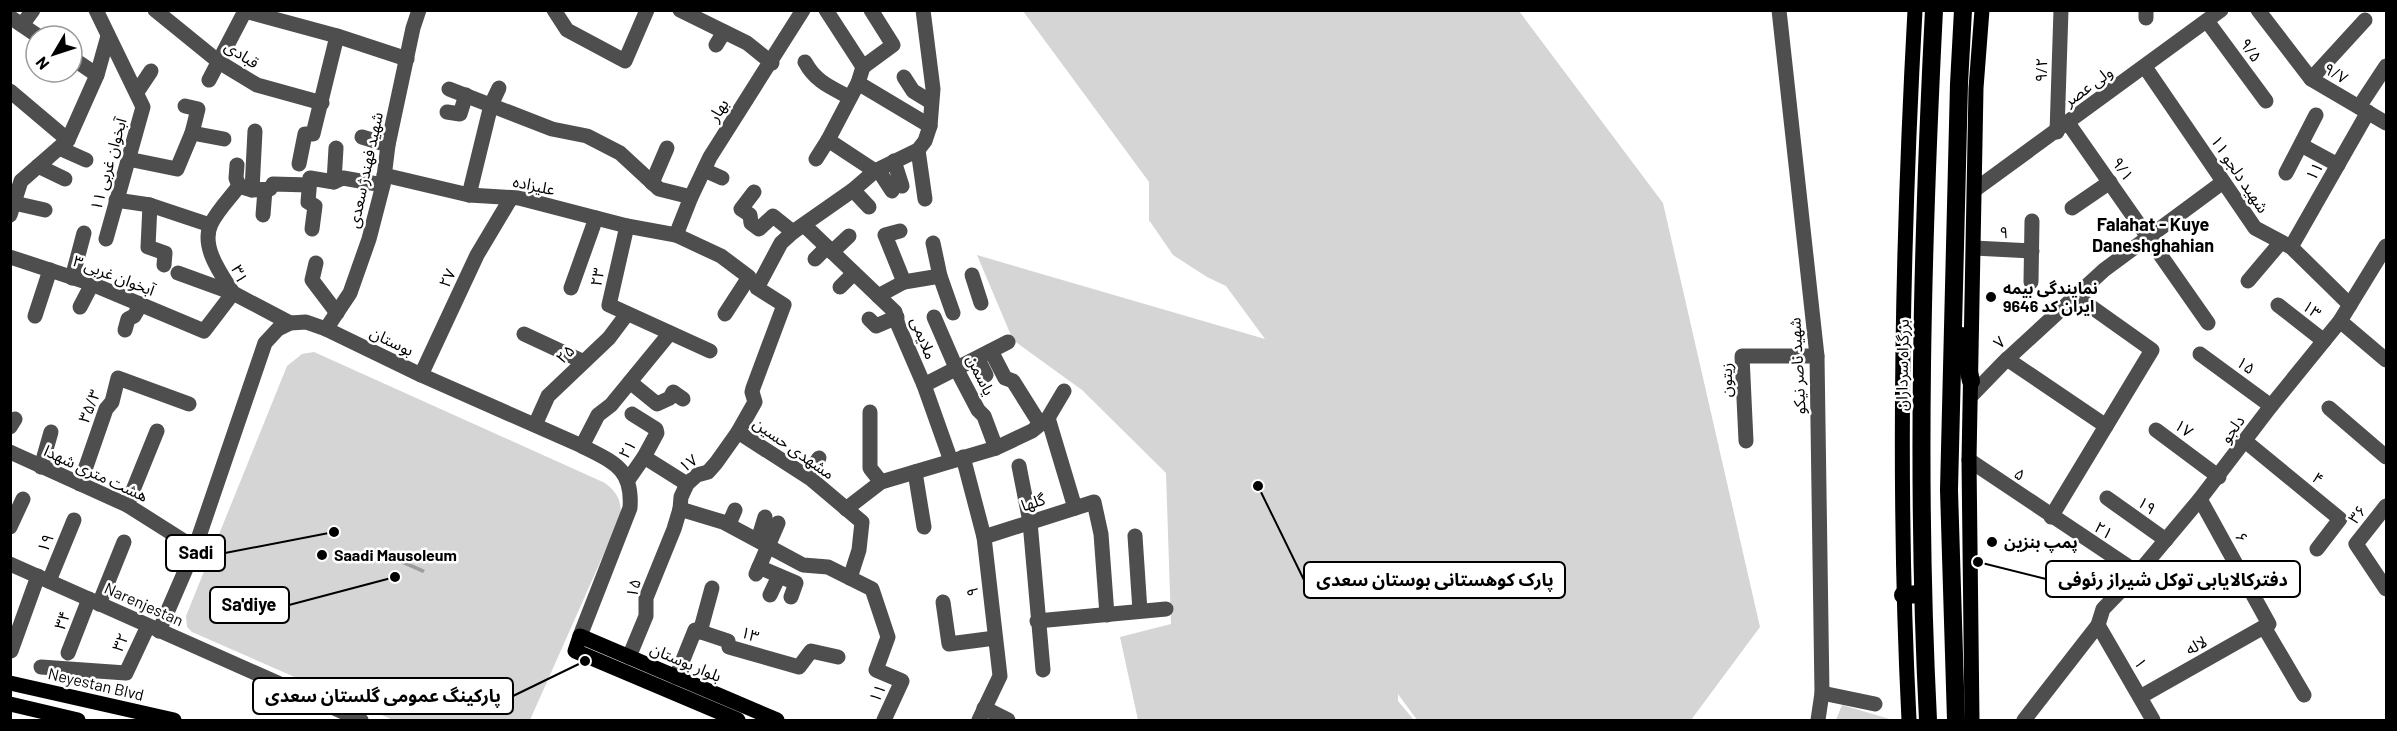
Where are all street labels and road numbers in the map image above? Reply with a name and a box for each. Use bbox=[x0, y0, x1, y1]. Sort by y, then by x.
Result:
street label: ۹/۵ bbox=[2236, 34, 2266, 65]
street label: قبادی bbox=[221, 36, 263, 72]
street label: ۹/۲ bbox=[2031, 57, 2050, 83]
street label: ۹/۷ bbox=[2321, 58, 2352, 87]
street label: ولی عصر bbox=[2059, 61, 2116, 111]
street label: بهار bbox=[703, 95, 733, 126]
street label: شهید فهندژ سعدی bbox=[343, 110, 387, 230]
street label: آبخوان غربی ۱۱ bbox=[85, 114, 131, 213]
street label: شهید دلجو ۱۱ bbox=[2207, 131, 2273, 217]
street label: ۹/۱ bbox=[2109, 153, 2138, 184]
street label: ۱۱ bbox=[2301, 158, 2326, 183]
street label: علیزاده bbox=[511, 171, 557, 199]
street label: ۹ bbox=[1999, 222, 2009, 241]
street label: آبخوان غربی ۳ bbox=[70, 250, 159, 300]
street label: ۳۱ bbox=[228, 261, 253, 286]
street label: ۲۷ bbox=[434, 265, 459, 290]
street label: ۲۳ bbox=[585, 266, 608, 288]
street label: ۱۳ bbox=[2299, 295, 2325, 322]
street label: ملایمی bbox=[907, 314, 941, 362]
street label: شهید ناصر نیکو bbox=[1784, 317, 1810, 415]
street label: بزرگراه سرداران bbox=[1891, 319, 1913, 411]
street label: بوستان bbox=[367, 322, 417, 360]
street label: ۷ bbox=[1989, 332, 2008, 352]
street label: ۲۵ bbox=[551, 340, 578, 367]
street label: یاسمن bbox=[963, 351, 999, 399]
street label: ۱۵ bbox=[2233, 352, 2259, 378]
street label: زیتون bbox=[1716, 363, 1736, 397]
street label: ۳۵/۳ bbox=[73, 387, 104, 425]
street label: دلجو bbox=[2215, 411, 2249, 447]
street label: مشهدی حسین bbox=[749, 413, 839, 483]
street label: ۱۷ bbox=[2171, 415, 2197, 441]
street label: ۲۱ bbox=[614, 436, 639, 462]
street label: هشت متری شهدا bbox=[41, 440, 151, 506]
street label: ۱۷ bbox=[675, 450, 701, 476]
street label: ۵ bbox=[2011, 463, 2029, 484]
street label: ۴ bbox=[2309, 467, 2328, 488]
street label: گلها bbox=[1018, 489, 1048, 515]
street label: ۱۹ bbox=[2134, 492, 2160, 518]
street label: ۳۶ bbox=[2343, 501, 2370, 527]
street label: ۲۱ bbox=[2091, 517, 2117, 543]
street label: ۶ bbox=[2232, 528, 2253, 545]
street label: ۱۹ bbox=[32, 531, 57, 555]
street label: ۱۵ bbox=[621, 577, 644, 599]
street label: Narenjestan bbox=[102, 578, 187, 629]
street label: ۹ bbox=[962, 586, 981, 598]
street label: ۳۴ bbox=[49, 608, 74, 632]
street label: ۱۳ bbox=[738, 622, 762, 645]
street label: ۳۲ bbox=[107, 630, 132, 654]
street label: لاله bbox=[2182, 631, 2210, 658]
street label: بلوار بوستان bbox=[647, 638, 725, 686]
street label: ۱ bbox=[2131, 654, 2152, 671]
street label: Neyestan Blvd bbox=[46, 663, 146, 704]
street label: ۱۱ bbox=[864, 680, 889, 705]

